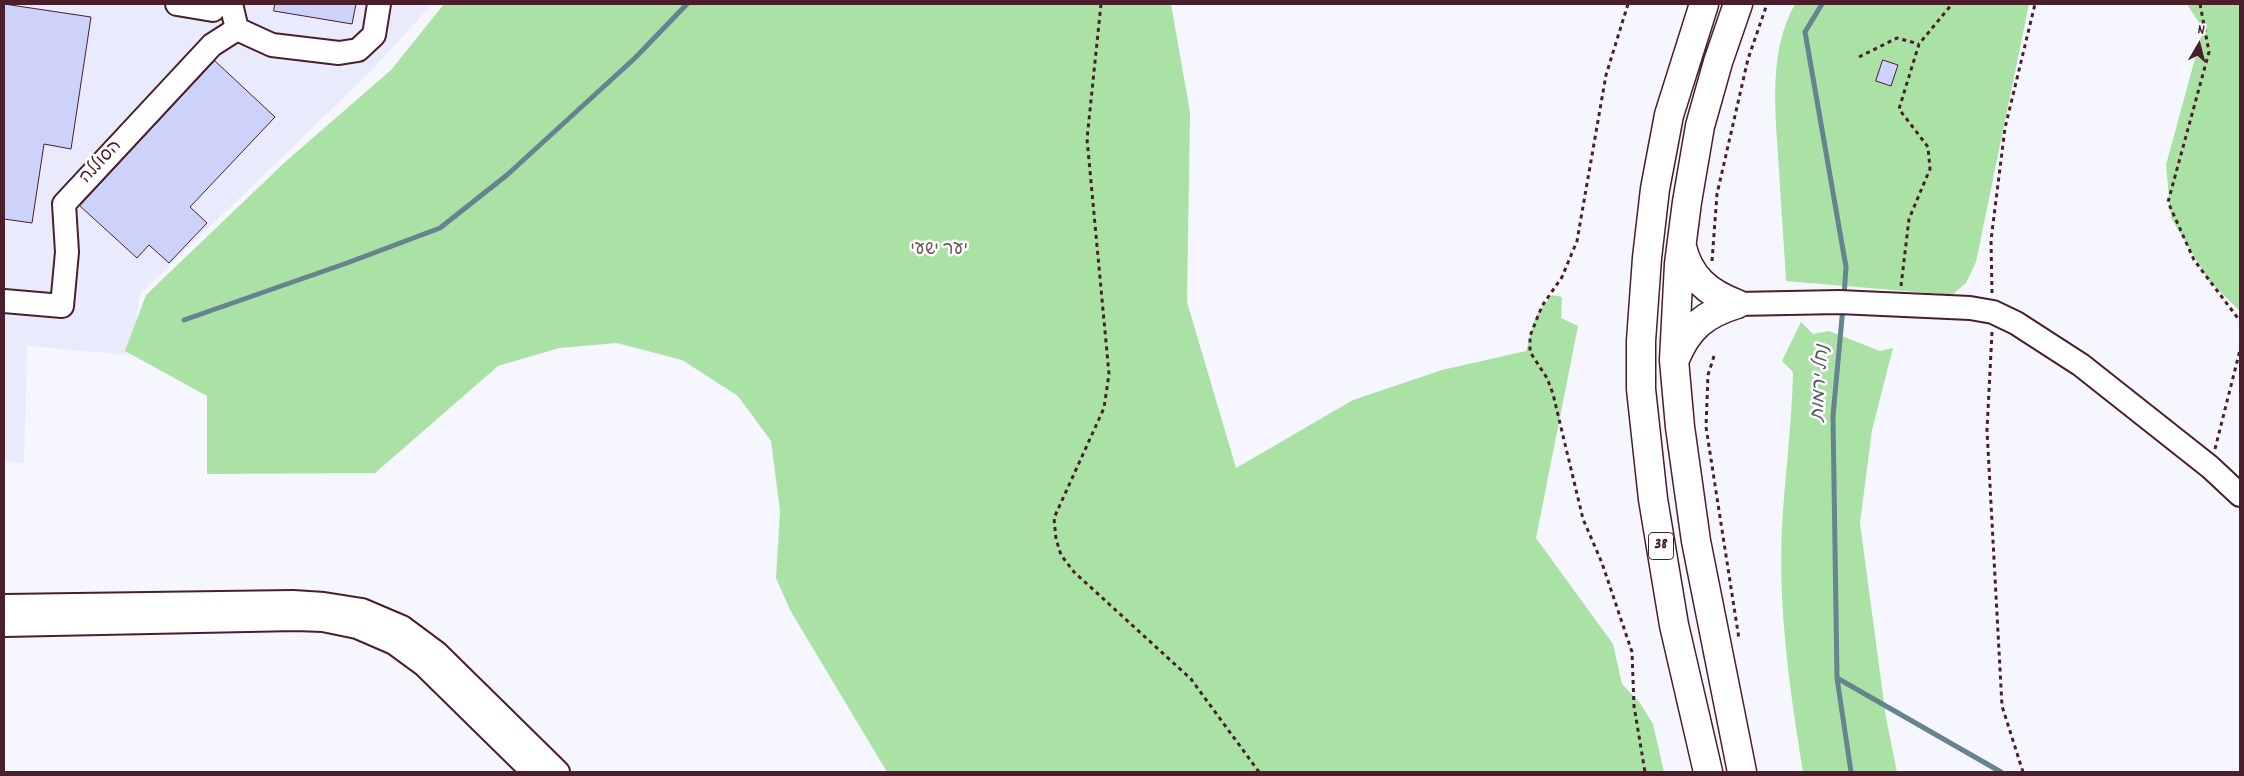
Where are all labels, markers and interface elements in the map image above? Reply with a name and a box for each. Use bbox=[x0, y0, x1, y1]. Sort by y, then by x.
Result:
north arrow bbox=[2174, 20, 2224, 70]
text: N bbox=[2196, 20, 2206, 41]
street label: הסוללה bbox=[76, 137, 128, 189]
park label: יער ישעי bbox=[910, 241, 968, 263]
water label: נחל ירמות bbox=[1808, 344, 1836, 422]
road number: 38 bbox=[1648, 532, 1674, 560]

